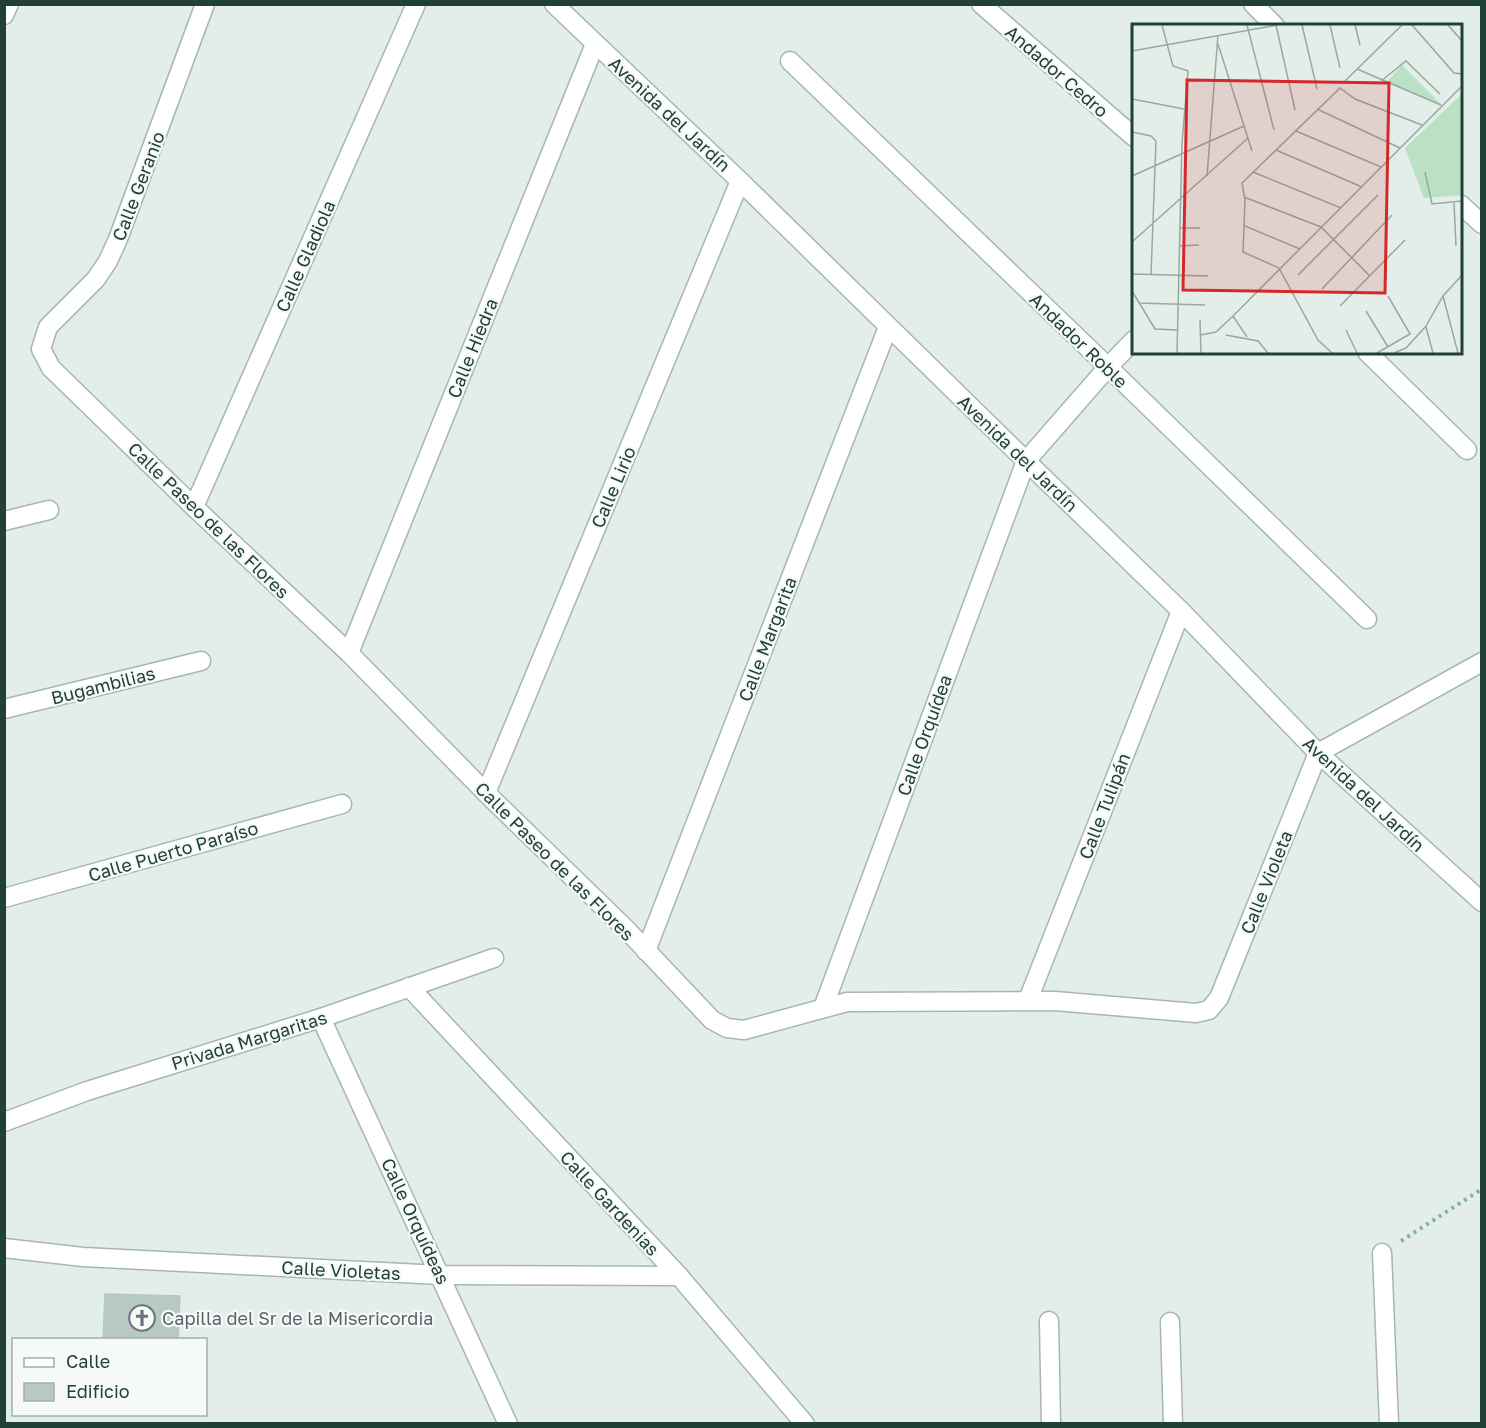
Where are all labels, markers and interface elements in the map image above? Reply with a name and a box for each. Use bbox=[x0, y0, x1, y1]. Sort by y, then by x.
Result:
street label: Andador Cedro bbox=[1001, 20, 1113, 122]
inset map bbox=[1132, 24, 1462, 354]
street label: Avenida del Jardín bbox=[605, 52, 735, 176]
street label: Calle Geranio bbox=[107, 128, 169, 244]
street label: Calle Gladiola bbox=[271, 197, 339, 315]
street label: Andador Roble bbox=[1025, 288, 1133, 392]
street label: Calle Hiedra bbox=[442, 295, 502, 401]
street label: Avenida del Jardín bbox=[953, 390, 1083, 516]
street label: Calle Paseo de las Flores bbox=[124, 437, 294, 603]
street label: Calle Lirio bbox=[586, 443, 640, 531]
street label: Calle Margarita bbox=[733, 574, 801, 704]
street label: Bugambilias bbox=[49, 661, 157, 709]
street label: Calle Orquídea bbox=[892, 671, 956, 799]
street label: Avenida del Jardín bbox=[1299, 732, 1429, 856]
street label: Calle Tulipán bbox=[1074, 750, 1134, 862]
street label: Calle Paseo de las Flores bbox=[471, 777, 639, 945]
street label: Calle Puerto Paraíso bbox=[86, 816, 260, 886]
street label: Calle Violeta bbox=[1235, 827, 1297, 937]
street label: Privada Margaritas bbox=[169, 1006, 329, 1074]
street label: Calle Gardenias bbox=[556, 1146, 664, 1260]
street label: Calle Orquídeas bbox=[377, 1154, 455, 1288]
street label: Calle Violetas bbox=[281, 1256, 401, 1284]
church icon: Capilla del Sr de la Misericordia bbox=[127, 1303, 157, 1333]
place label: Capilla del Sr de la Misericordia bbox=[162, 1307, 433, 1329]
legend bbox=[12, 1338, 207, 1416]
text: Calle bbox=[66, 1350, 110, 1372]
text: Edificio bbox=[66, 1380, 130, 1402]

